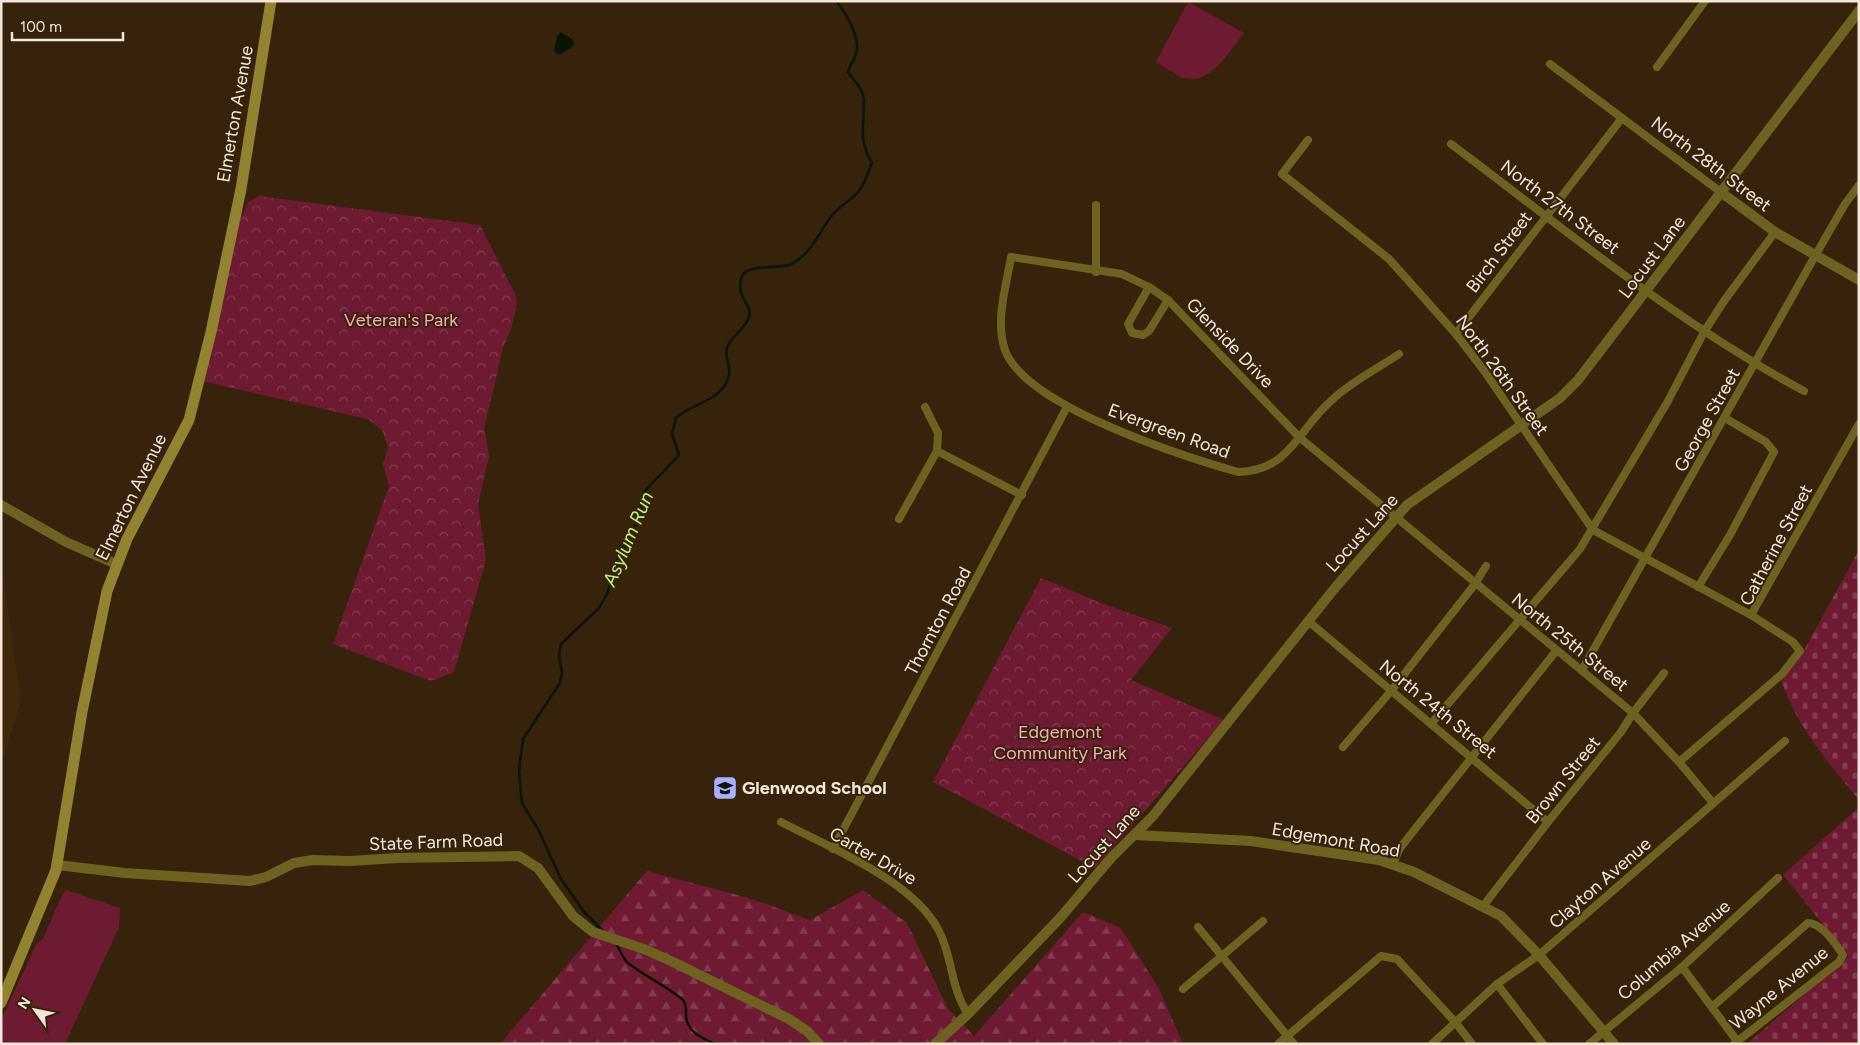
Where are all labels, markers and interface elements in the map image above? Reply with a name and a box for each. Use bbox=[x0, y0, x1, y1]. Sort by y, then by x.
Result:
scale bar bbox=[12, 10, 124, 42]
text: 100 m bbox=[20, 18, 62, 36]
street label: Elmerton Avenue bbox=[212, 44, 258, 184]
street label: North 28th Street bbox=[1647, 112, 1775, 216]
street label: North 27th Street bbox=[1496, 155, 1624, 259]
street label: Birch Street bbox=[1461, 207, 1537, 297]
street label: Locust Lane bbox=[1614, 211, 1690, 303]
street label: Glenside Drive bbox=[1182, 293, 1278, 393]
park label: Veteran's Park bbox=[344, 309, 458, 331]
street label: North 26th Street bbox=[1451, 310, 1553, 440]
street label: George Street bbox=[1669, 364, 1745, 476]
street label: Evergreen Road bbox=[1105, 399, 1233, 463]
street label: Elmerton Avenue bbox=[91, 430, 171, 564]
street label: Catherine Street bbox=[1735, 481, 1817, 609]
water label: Asylum Run bbox=[597, 488, 658, 591]
street label: Locust Lane bbox=[1321, 489, 1403, 577]
street label: Thornton Road bbox=[900, 563, 976, 679]
street label: North 25th Street bbox=[1507, 588, 1633, 696]
street label: North 24th Street bbox=[1375, 655, 1501, 763]
park label: Edgemont Community Park bbox=[993, 721, 1127, 764]
street label: Brown Street bbox=[1521, 732, 1605, 828]
school or university icon: Glenwood School bbox=[712, 775, 738, 801]
place label: Glenwood School bbox=[742, 777, 887, 799]
street label: Locust Lane bbox=[1063, 800, 1145, 888]
street label: Edgemont Road bbox=[1270, 818, 1402, 862]
street label: Carter Drive bbox=[826, 822, 921, 890]
street label: State Farm Road bbox=[369, 829, 503, 855]
street label: Clayton Avenue bbox=[1544, 833, 1656, 933]
street label: Columbia Avenue bbox=[1613, 895, 1735, 1005]
street label: Wayne Avenue bbox=[1725, 942, 1833, 1034]
north arrow bbox=[10, 985, 60, 1035]
text: N bbox=[14, 994, 35, 1012]

